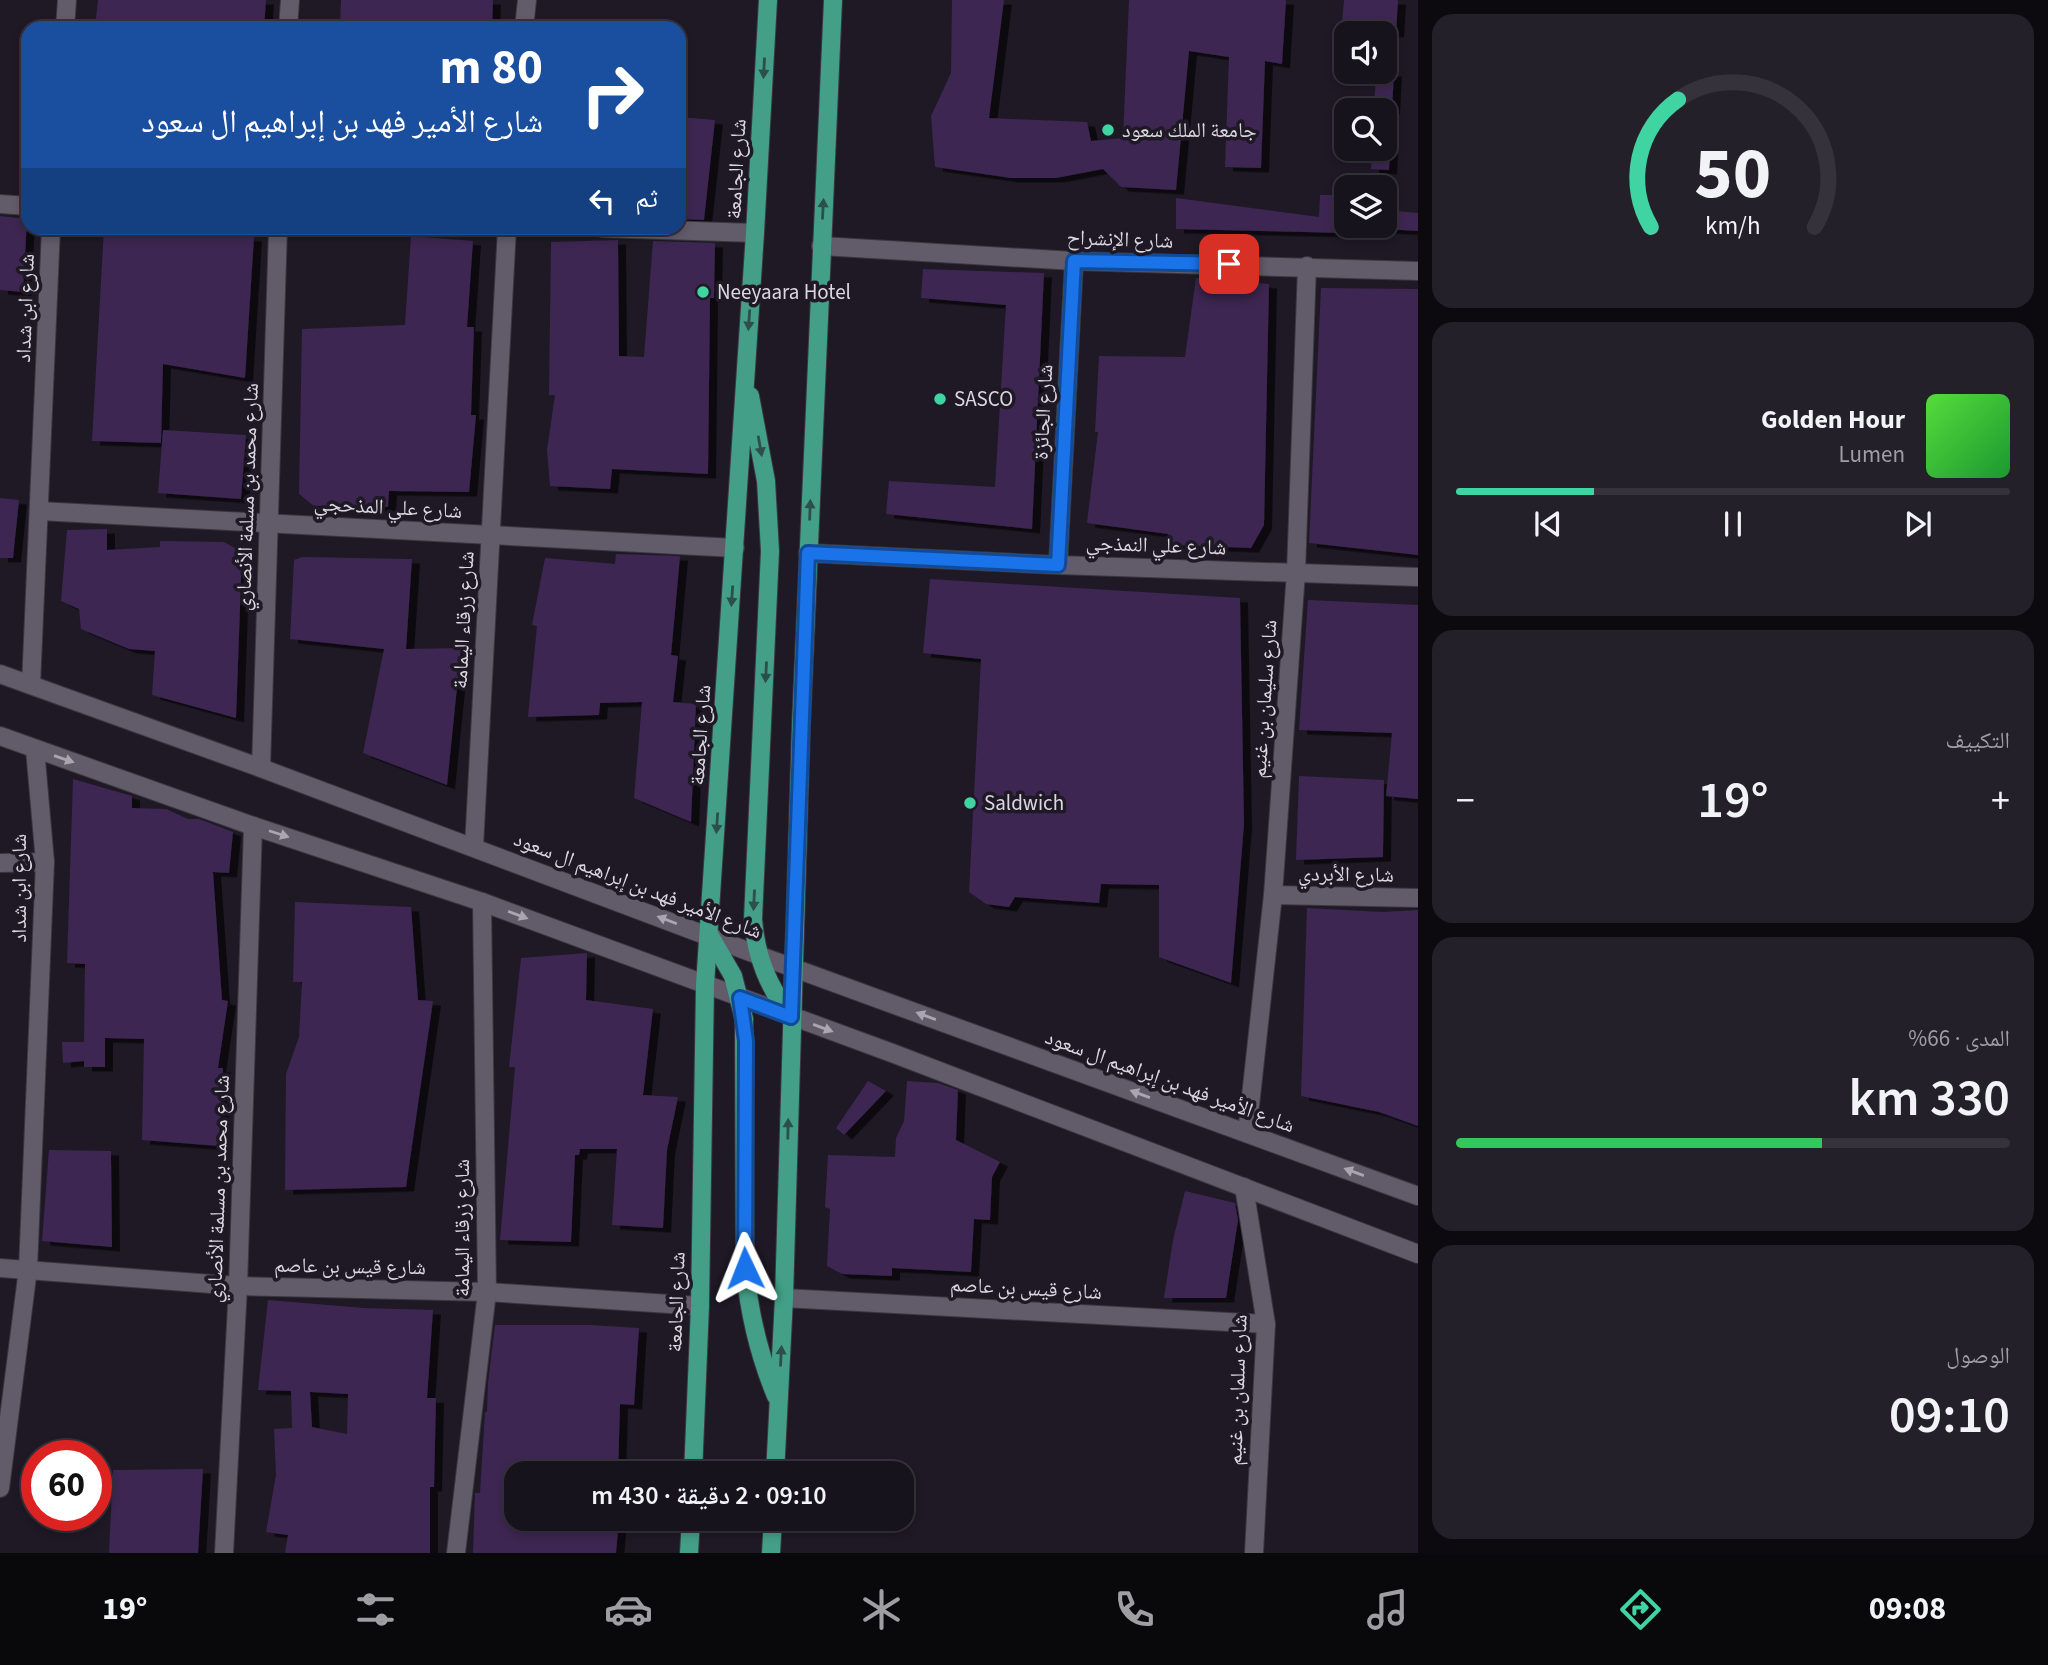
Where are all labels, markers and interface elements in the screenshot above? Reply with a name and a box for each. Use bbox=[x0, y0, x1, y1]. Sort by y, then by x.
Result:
map controls bbox=[1334, 21, 1397, 238]
button: sound bbox=[1334, 21, 1397, 84]
text: 80 m bbox=[439, 33, 543, 103]
icon: right bbox=[567, 49, 658, 140]
one-way arrow bbox=[758, 57, 769, 79]
button: search bbox=[1334, 98, 1397, 161]
text: شارع الأمير فهد بن إبراهيم ال سعود bbox=[141, 99, 543, 145]
place label: جامعة الملك سعود bbox=[1122, 115, 1257, 145]
street label: شارع الجامعة bbox=[718, 118, 754, 220]
marker: جامعة الملك سعود bbox=[1100, 122, 1116, 138]
text: 50 bbox=[1695, 122, 1771, 226]
button: layers bbox=[1334, 175, 1397, 238]
text: ثم bbox=[635, 180, 658, 217]
icon: left bbox=[583, 182, 621, 220]
one-way arrow bbox=[817, 198, 828, 220]
text: km/h bbox=[1705, 208, 1761, 244]
street label: شارع الإنشراح bbox=[1066, 222, 1174, 256]
pin bbox=[1199, 234, 1259, 294]
icon: arrive bbox=[1210, 245, 1248, 283]
street label: شارع ابن شداد bbox=[8, 253, 42, 363]
place label: Neeyaara Hotel bbox=[717, 277, 851, 307]
marker: Neeyaara Hotel bbox=[695, 284, 711, 300]
one-way arrow bbox=[744, 309, 755, 331]
street label: شارع الجائزة bbox=[1026, 363, 1060, 461]
street label: شارع محمد بن مسلمة الأنصاري bbox=[228, 382, 267, 612]
place label: SASCO bbox=[954, 384, 1013, 414]
marker: SASCO bbox=[932, 391, 948, 407]
text: Golden Hour bbox=[1761, 401, 1905, 438]
one-way arrow bbox=[755, 435, 766, 457]
text: Lumen bbox=[1838, 438, 1905, 471]
street label: شارع علي المذحجي bbox=[313, 488, 463, 527]
one-way arrow bbox=[805, 499, 816, 521]
icon: previous bbox=[1529, 505, 1567, 543]
icon: pause bbox=[1714, 505, 1752, 543]
icon: next bbox=[1899, 505, 1937, 543]
street label: شارع علي النمذجي bbox=[1085, 528, 1227, 564]
street label: شارع زرقاء اليمامة bbox=[444, 550, 482, 690]
one-way arrow bbox=[726, 585, 737, 607]
street label: شارع سليمان بن غنيم bbox=[1243, 619, 1285, 779]
one-way arrow bbox=[760, 662, 771, 684]
street label: شارع الجامعة bbox=[682, 684, 718, 786]
text: التكييف bbox=[1945, 724, 2010, 757]
one-way arrow bbox=[54, 754, 75, 765]
text: 19° bbox=[1697, 764, 1769, 838]
text: − bbox=[1456, 774, 1475, 828]
text: + bbox=[1991, 774, 2010, 828]
place label: Saldwich bbox=[984, 788, 1064, 818]
marker: Saldwich bbox=[962, 795, 978, 811]
one-way arrow bbox=[711, 812, 722, 834]
street label: شارع الأمير فهد بن إبراهيم ال سعود bbox=[510, 824, 766, 946]
one-way arrow bbox=[269, 829, 290, 840]
street label: شارع ابن شداد bbox=[4, 834, 34, 942]
street label: شارع الأبردي bbox=[1298, 858, 1394, 891]
one-way arrow bbox=[748, 889, 759, 911]
one-way arrow bbox=[507, 910, 528, 921]
one-way arrow bbox=[657, 915, 678, 926]
one-way arrow bbox=[916, 1011, 937, 1022]
street label: شارع الأمير فهد بن إبراهيم ال سعود bbox=[1041, 1022, 1299, 1140]
text: المدى · 66% bbox=[1908, 1022, 2010, 1055]
one-way arrow bbox=[812, 1023, 833, 1034]
text: 330 km bbox=[1849, 1062, 2010, 1136]
street label: شارع محمد بن مسلمة الأنصاري bbox=[199, 1074, 238, 1304]
one-way arrow bbox=[1130, 1088, 1151, 1099]
one-way arrow bbox=[783, 1118, 794, 1140]
street label: شارع زرقاء اليمامة bbox=[447, 1159, 477, 1297]
one-way arrow bbox=[1343, 1167, 1364, 1178]
position arrow bbox=[708, 1231, 782, 1305]
street label: شارع قيس بن عاصم bbox=[274, 1250, 426, 1282]
street label: شارع الجامعة bbox=[659, 1251, 693, 1353]
street label: شارع قيس بن عاصم bbox=[949, 1269, 1103, 1307]
street label: شارع سلمان بن غنيم bbox=[1219, 1314, 1255, 1466]
text: الوصول bbox=[1946, 1339, 2010, 1372]
one-way arrow bbox=[776, 1345, 787, 1367]
text: 09:10 bbox=[1889, 1379, 2010, 1453]
speed limit sign: 60 bbox=[21, 1440, 112, 1531]
text: 09:10 · 2 دقيقة · 430 m bbox=[591, 1477, 827, 1514]
icon: filters bbox=[351, 1585, 400, 1634]
icon: car bbox=[604, 1585, 653, 1634]
icon: climate bbox=[857, 1585, 906, 1634]
icon: phone bbox=[1110, 1585, 1159, 1634]
icon: music bbox=[1363, 1585, 1412, 1634]
icon: directions bbox=[1616, 1585, 1665, 1634]
text: 19° bbox=[102, 1586, 148, 1632]
text: 09:08 bbox=[1869, 1586, 1946, 1632]

